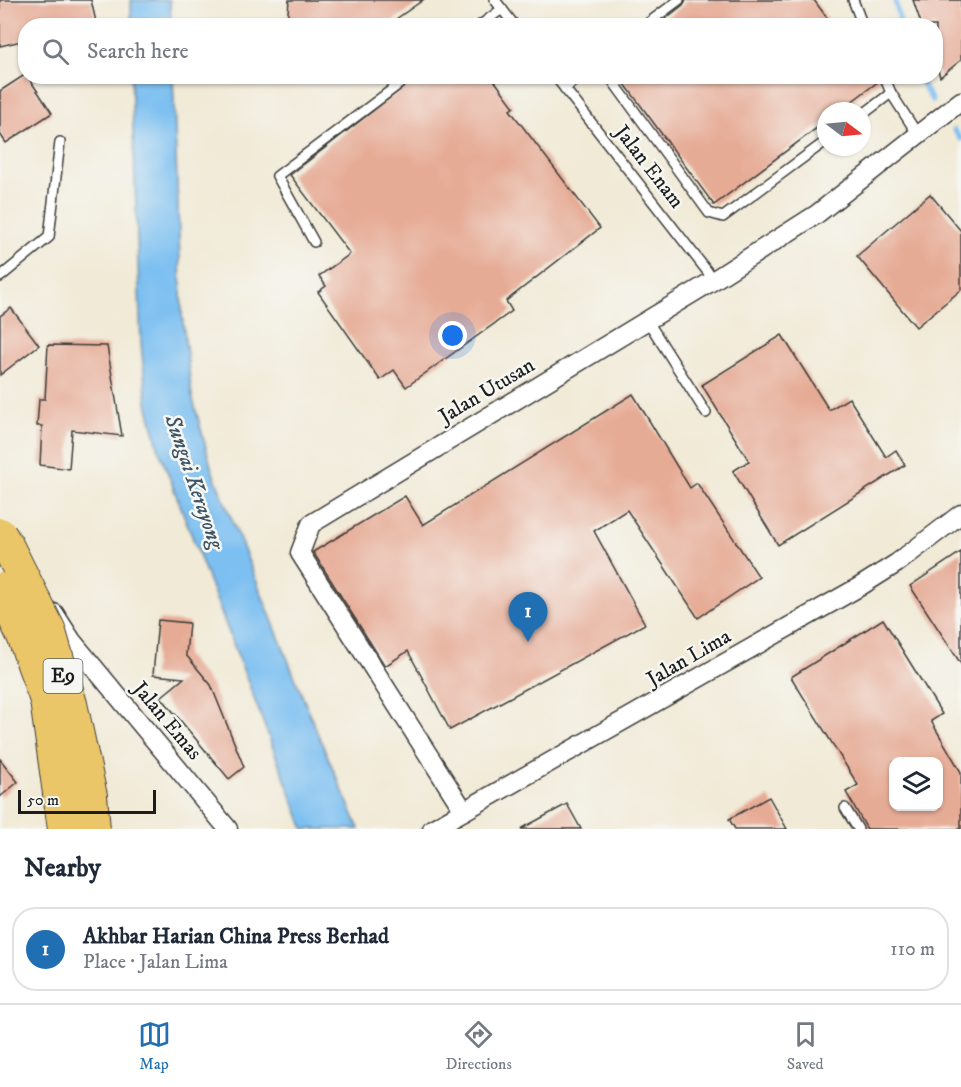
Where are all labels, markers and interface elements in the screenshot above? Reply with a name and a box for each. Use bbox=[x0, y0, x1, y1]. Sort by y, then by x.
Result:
search box bbox=[18, 18, 943, 84]
icon: search bbox=[39, 35, 72, 68]
text: Search here bbox=[87, 38, 189, 65]
north arrow bbox=[817, 102, 871, 156]
street label: Jalan Enam bbox=[607, 119, 690, 214]
your location bbox=[438, 321, 467, 350]
street label: Jalan Utusan bbox=[433, 352, 540, 431]
water label: Sungai Kerayong bbox=[158, 410, 230, 555]
pin: 1 bbox=[508, 592, 548, 642]
street label: Jalan Lima bbox=[641, 623, 736, 693]
road number: E9 bbox=[44, 659, 82, 693]
street label: Jalan Emas bbox=[125, 675, 207, 765]
map controls bbox=[889, 757, 943, 811]
button: layers bbox=[889, 757, 943, 811]
scale bar bbox=[18, 787, 156, 814]
text: 50 m bbox=[27, 790, 59, 810]
text: Nearby bbox=[24, 852, 101, 885]
text: Akhbar Harian China Press Berhad bbox=[83, 923, 389, 950]
text: 1 bbox=[42, 937, 49, 962]
text: 110 m bbox=[890, 937, 935, 962]
text: Place · Jalan Lima bbox=[83, 950, 228, 975]
tab: Map bbox=[138, 1018, 171, 1074]
tab: Directions bbox=[446, 1018, 512, 1074]
tab: Saved bbox=[787, 1018, 824, 1074]

